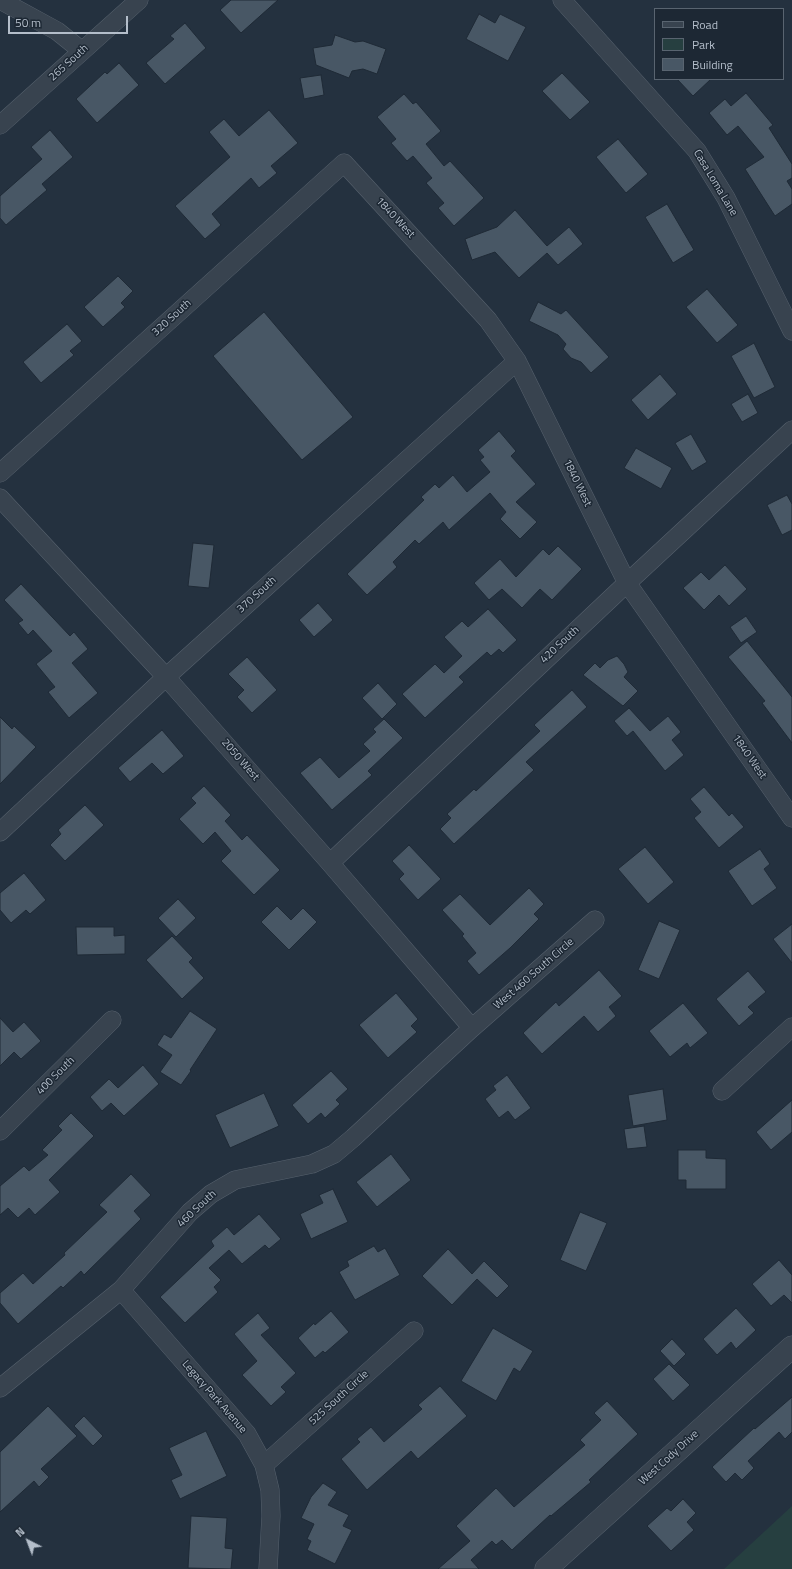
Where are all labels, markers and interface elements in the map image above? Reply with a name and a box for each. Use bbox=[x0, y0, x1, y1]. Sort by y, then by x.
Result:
scale bar bbox=[10, 8, 130, 34]
legend bbox=[654, 8, 784, 80]
text: 50 m bbox=[15, 13, 41, 32]
text: Road bbox=[692, 15, 718, 34]
text: Park bbox=[692, 35, 715, 54]
street label: 265 South bbox=[47, 42, 91, 84]
text: Building bbox=[692, 55, 733, 74]
street label: Casa Loma Lane bbox=[690, 147, 740, 219]
street label: 1840 West bbox=[373, 195, 417, 241]
street label: 320 South bbox=[150, 297, 194, 339]
street label: 1840 West bbox=[560, 457, 594, 509]
street label: 370 South bbox=[235, 574, 279, 616]
street label: 420 South bbox=[538, 624, 582, 666]
street label: 1840 West bbox=[729, 732, 769, 782]
street label: 2050 West bbox=[218, 736, 262, 784]
street label: West 460 South Circle bbox=[491, 936, 577, 1012]
street label: 400 South bbox=[34, 1054, 78, 1098]
street label: 460 South bbox=[175, 1188, 219, 1230]
street label: Legacy Park Avenue bbox=[179, 1358, 249, 1436]
street label: 525 South Circle bbox=[306, 1368, 372, 1428]
street label: West Cody Drive bbox=[636, 1428, 702, 1488]
north arrow bbox=[8, 1521, 48, 1561]
text: N bbox=[12, 1524, 28, 1541]

